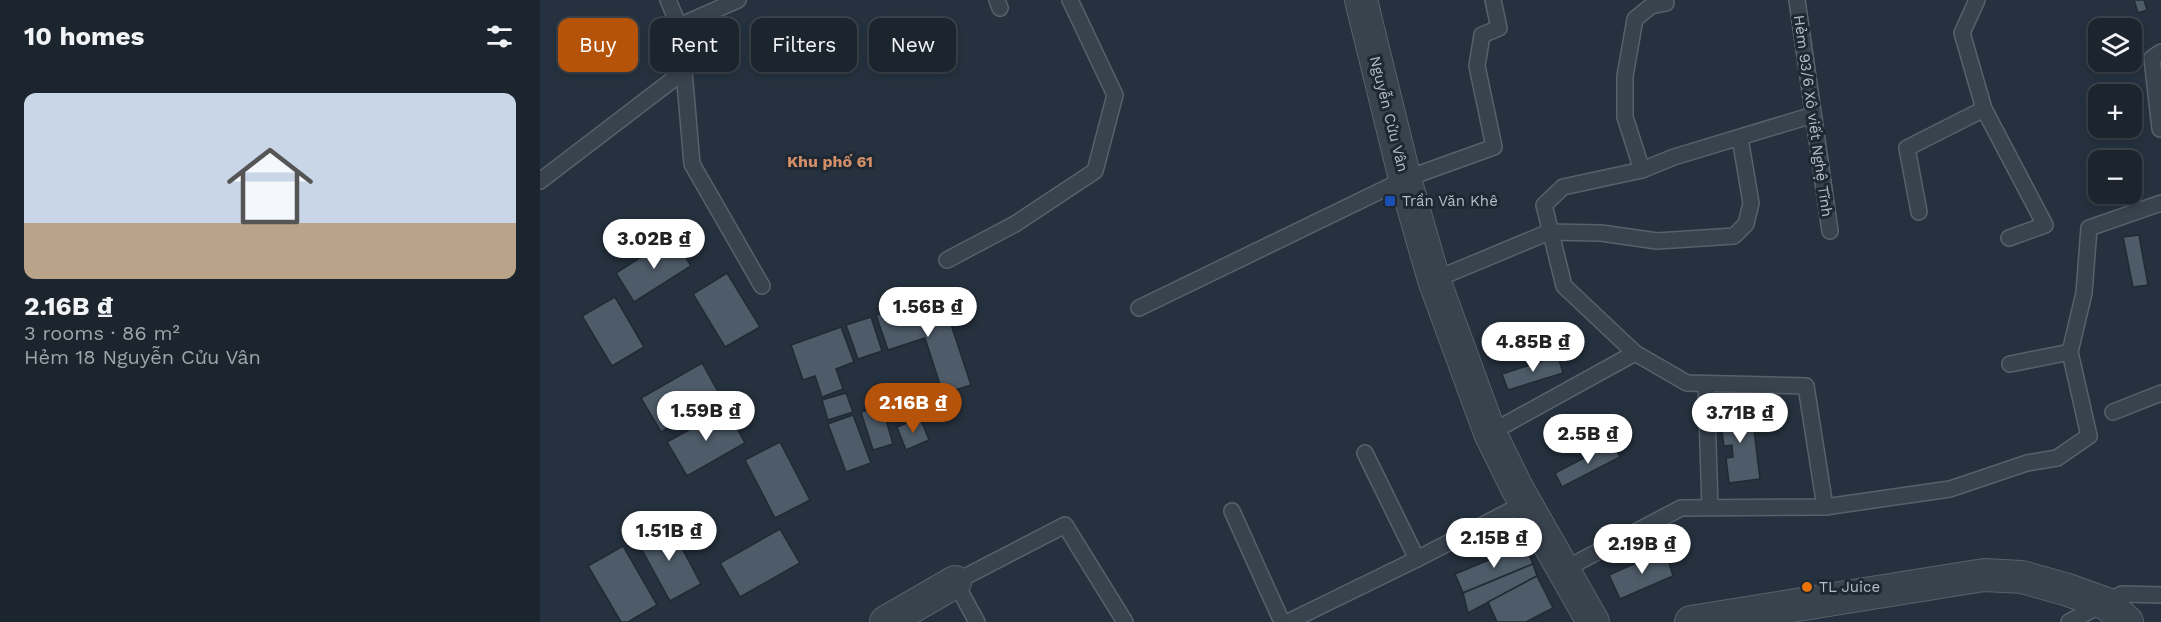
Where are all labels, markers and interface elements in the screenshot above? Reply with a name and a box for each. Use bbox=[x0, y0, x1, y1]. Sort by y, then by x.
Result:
street label: Hẻm 93/6 Xô viết Nghệ Tĩnh bbox=[1790, 14, 1836, 218]
chip: Buy bbox=[558, 18, 638, 72]
chip: Rent bbox=[650, 18, 739, 72]
chip: Filters bbox=[751, 18, 857, 72]
chip: New bbox=[869, 18, 956, 72]
map controls bbox=[2088, 18, 2142, 204]
button: layers bbox=[2088, 18, 2142, 72]
icon: filters bbox=[483, 20, 516, 53]
text: 10 homes bbox=[24, 21, 144, 51]
street label: Nguyễn Cửu Vân bbox=[1366, 54, 1413, 174]
button: + bbox=[2088, 84, 2142, 138]
icon: home bbox=[216, 132, 324, 240]
button: − bbox=[2088, 150, 2142, 204]
district label: Khu phố 61 bbox=[787, 152, 873, 171]
place label: Trần Văn Khê bbox=[1402, 192, 1498, 210]
marker: Trần Văn Khê bbox=[1383, 194, 1397, 208]
pin: 3.02B ₫ bbox=[599, 219, 709, 270]
text: 3.02B ₫ bbox=[617, 226, 691, 250]
pin: 1.56B ₫ bbox=[873, 287, 983, 338]
text: 2.16B ₫ bbox=[24, 291, 113, 321]
text: 1.56B ₫ bbox=[893, 294, 963, 318]
text: 3 rooms · 86 m² bbox=[24, 321, 180, 345]
pin: 4.85B ₫ bbox=[1478, 322, 1588, 373]
text: 4.85B ₫ bbox=[1496, 329, 1570, 353]
text: Hẻm 18 Nguyễn Cửu Vân bbox=[24, 345, 261, 369]
pin: 2.16B ₫ bbox=[858, 383, 968, 434]
text: 2.16B ₫ bbox=[879, 390, 947, 414]
pin: 1.59B ₫ bbox=[651, 391, 761, 442]
pin: 3.71B ₫ bbox=[1685, 393, 1795, 444]
text: 1.59B ₫ bbox=[671, 398, 741, 422]
text: 3.71B ₫ bbox=[1706, 400, 1774, 424]
pin: 2.5B ₫ bbox=[1539, 414, 1637, 465]
text: 2.5B ₫ bbox=[1557, 421, 1619, 445]
pin: 1.51B ₫ bbox=[614, 511, 724, 562]
text: 1.51B ₫ bbox=[636, 518, 702, 542]
pin: 2.15B ₫ bbox=[1439, 518, 1549, 569]
pin: 2.19B ₫ bbox=[1587, 524, 1697, 575]
text: 2.15B ₫ bbox=[1460, 525, 1528, 549]
text: 2.19B ₫ bbox=[1608, 531, 1676, 555]
place label: TL Juice bbox=[1819, 578, 1880, 596]
marker: TL Juice bbox=[1800, 580, 1814, 594]

